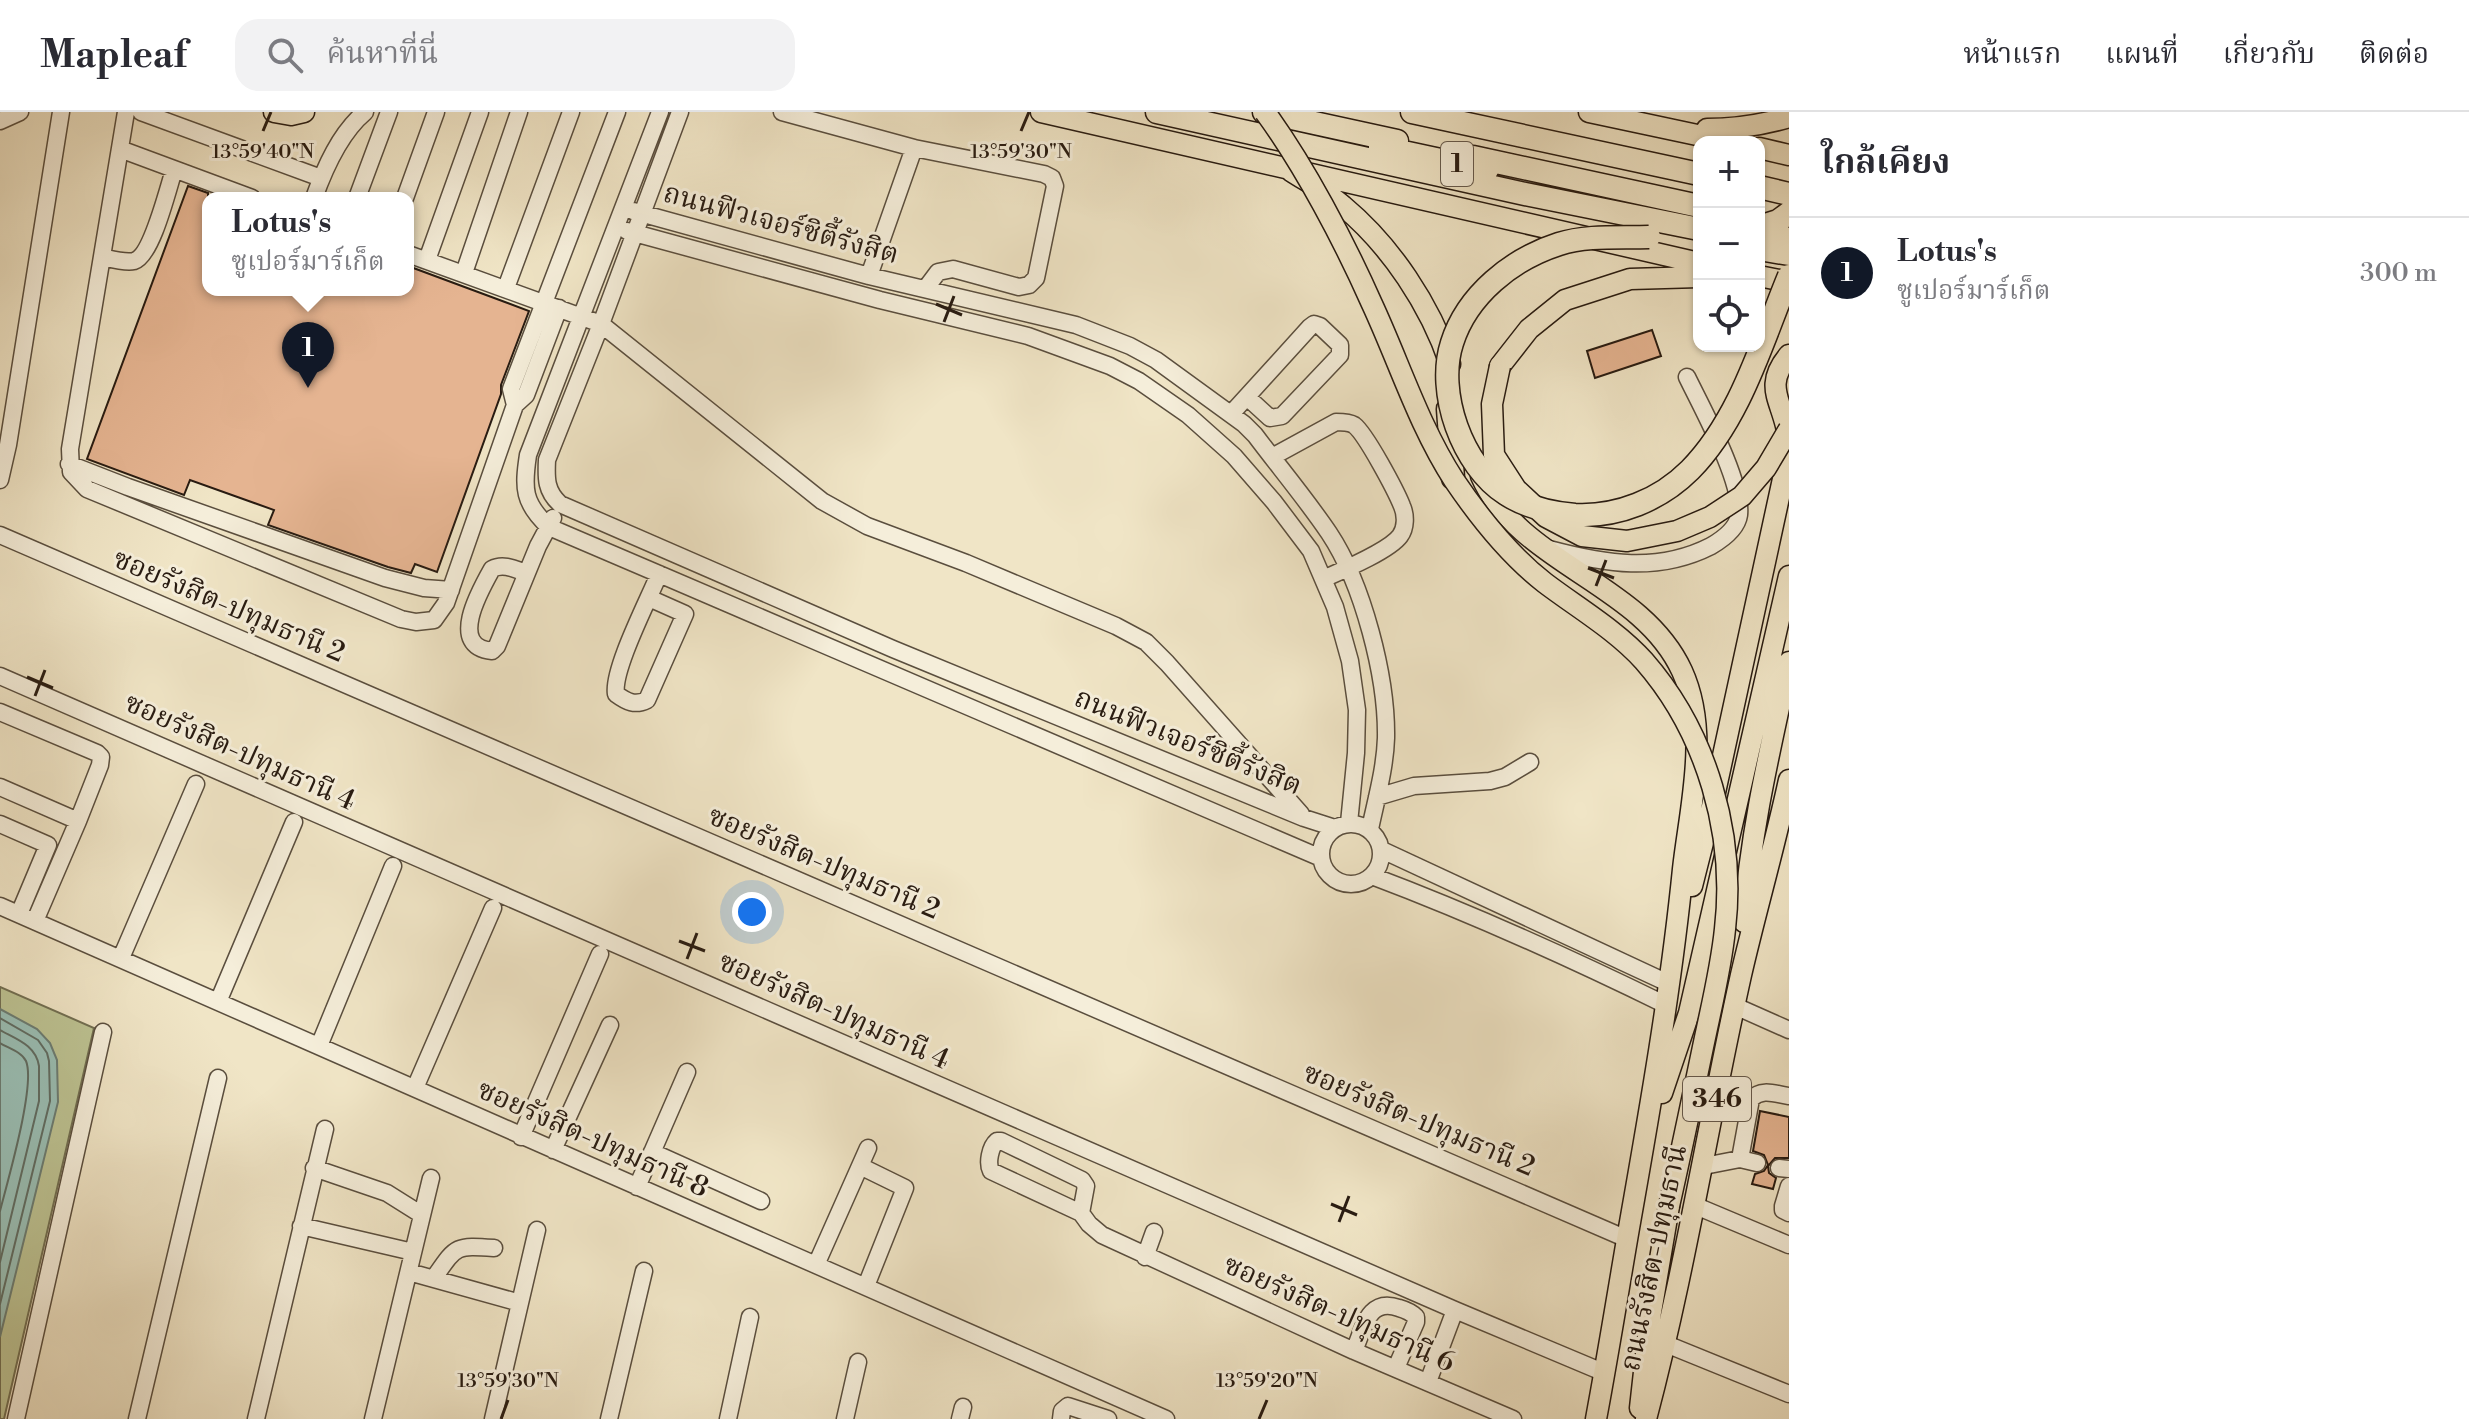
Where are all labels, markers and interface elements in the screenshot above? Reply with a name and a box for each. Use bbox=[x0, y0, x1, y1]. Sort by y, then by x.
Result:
search box bbox=[235, 19, 795, 91]
text: Mapleaf bbox=[40, 32, 187, 79]
icon: search bbox=[263, 33, 307, 77]
text: ค้นหาที่นี่ bbox=[327, 35, 438, 73]
text: หน้าแรก bbox=[1963, 37, 2061, 72]
text: แผนที่ bbox=[2105, 37, 2179, 72]
text: เกี่ยวกับ bbox=[2223, 37, 2315, 72]
text: ติดต่อ bbox=[2359, 37, 2429, 72]
map controls bbox=[1693, 136, 1765, 352]
button: + bbox=[1693, 136, 1765, 208]
text: 13°59'40"N bbox=[212, 140, 314, 165]
text: 13°59'30"N bbox=[970, 140, 1072, 165]
road number: 1 bbox=[1441, 142, 1473, 186]
text: ใกล้เคียง bbox=[1821, 142, 1950, 184]
street label: ถนนฟิวเจอร์ซิตี้รังสิต bbox=[659, 172, 904, 272]
popup bbox=[202, 192, 414, 296]
text: Lotus's bbox=[231, 204, 331, 242]
button: − bbox=[1693, 208, 1765, 280]
text: Lotus's bbox=[1897, 233, 1997, 271]
text: ซูเปอร์มาร์เก็ต bbox=[231, 246, 385, 278]
text: 1 bbox=[1841, 257, 1853, 289]
text: 300 m bbox=[2360, 257, 2437, 289]
text: ซูเปอร์มาร์เก็ต bbox=[1897, 275, 2050, 307]
button: locate bbox=[1693, 280, 1765, 352]
pin: 1 bbox=[282, 322, 334, 388]
street label: ซอยรังสิต-ปทุมธานี 2 bbox=[108, 541, 350, 671]
street label: ถนนฟิวเจอร์ซิตี้รังสิต bbox=[1069, 677, 1308, 804]
street label: ซอยรังสิต-ปทุมธานี 4 bbox=[119, 685, 361, 819]
street label: ซอยรังสิต-ปทุมธานี 2 bbox=[703, 798, 945, 928]
your location bbox=[732, 892, 772, 932]
street label: ซอยรังสิต-ปทุมธานี 4 bbox=[713, 944, 955, 1078]
street label: ซอยรังสิต-ปทุมธานี 2 bbox=[1298, 1055, 1540, 1185]
street label: ซอยรังสิต-ปทุมธานี 8 bbox=[472, 1072, 714, 1206]
road number: 346 bbox=[1683, 1077, 1751, 1121]
street label: ถนนรังสิต-ปทุมธานี bbox=[1613, 1142, 1695, 1374]
street label: ซอยรังสิต-ปทุมธานี 6 bbox=[1218, 1247, 1460, 1381]
text: 13°59'30"N bbox=[457, 1369, 559, 1394]
text: 13°59'20"N bbox=[1216, 1369, 1318, 1394]

